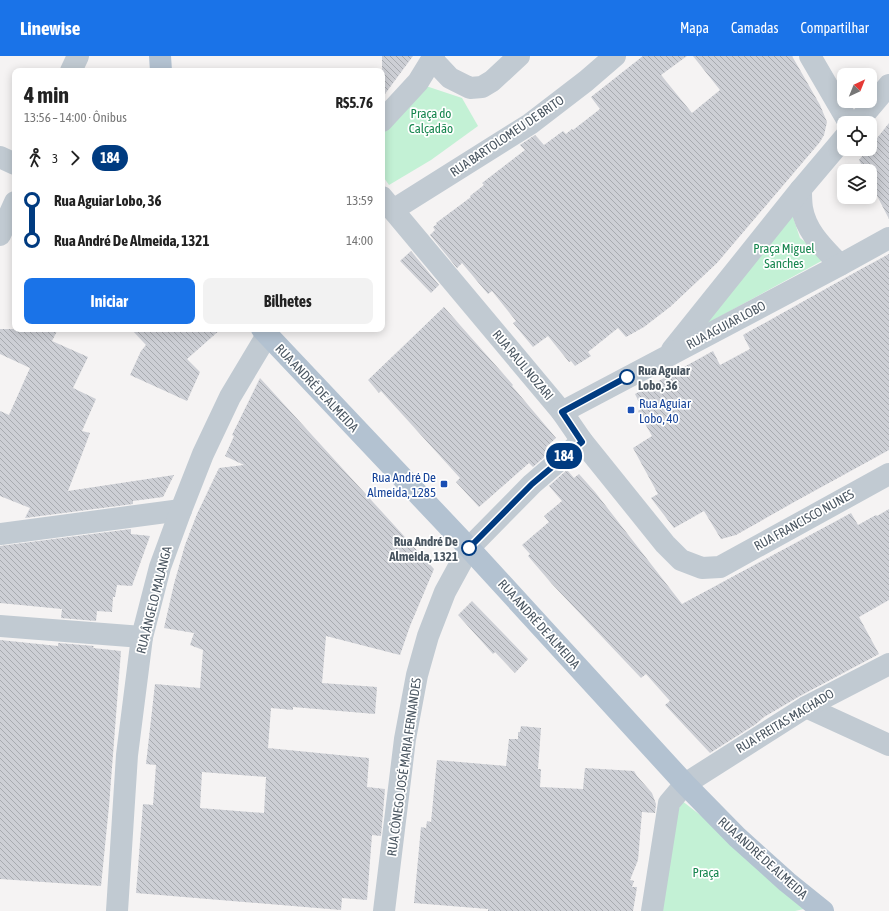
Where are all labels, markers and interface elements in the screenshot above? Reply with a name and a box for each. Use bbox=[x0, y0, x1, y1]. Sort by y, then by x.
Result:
text: Linewise bbox=[20, 17, 80, 39]
text: Mapa bbox=[680, 20, 709, 36]
text: Camadas bbox=[731, 20, 779, 36]
text: Compartilhar bbox=[801, 20, 869, 36]
north arrow bbox=[837, 68, 877, 108]
map controls bbox=[837, 68, 877, 204]
text: 4 min bbox=[24, 82, 69, 108]
street label: RUA BARTOLOMEU DE BRITO bbox=[447, 92, 567, 180]
text: R$5.76 bbox=[335, 94, 373, 111]
park label: Praça do Calçadão bbox=[409, 106, 453, 136]
text: 13:56 – 14:00 · Ônibus bbox=[24, 110, 127, 125]
button: locate bbox=[837, 116, 877, 156]
icon: walk bbox=[24, 147, 46, 169]
icon: forward bbox=[64, 147, 86, 169]
text: 184 bbox=[100, 150, 120, 166]
text: 3 bbox=[52, 151, 58, 166]
button: layers bbox=[837, 164, 877, 204]
text: Rua Aguiar Lobo, 36 bbox=[54, 192, 162, 209]
text: 13:59 bbox=[346, 193, 373, 208]
text: Rua André De Almeida, 1321 bbox=[54, 232, 209, 249]
text: 14:00 bbox=[346, 233, 373, 248]
park label: Praça Miguel Sanches bbox=[753, 241, 815, 271]
button: Iniciar bbox=[24, 278, 195, 324]
button: Bilhetes bbox=[203, 278, 373, 324]
street label: RUA AGUIAR LOBO bbox=[684, 298, 768, 352]
street label: RUA RAUL NOZARI bbox=[489, 327, 557, 403]
street label: RUA ANDRÉ DE ALMEIDA bbox=[272, 341, 362, 436]
place label: Rua Aguiar Lobo, 36 bbox=[638, 363, 691, 393]
marker: Rua Aguiar Lobo, 36 bbox=[619, 369, 635, 385]
place label: Rua Aguiar Lobo, 40 bbox=[639, 396, 691, 426]
marker: Rua Aguiar Lobo, 40 bbox=[626, 405, 636, 415]
line badge: 184 bbox=[541, 443, 587, 469]
text: 184 bbox=[554, 448, 574, 464]
place label: Rua André De Almeida, 1285 bbox=[367, 470, 436, 500]
marker: Rua André De Almeida, 1285 bbox=[439, 479, 449, 489]
street label: RUA FRANCISCO NUNES bbox=[752, 486, 857, 554]
place label: Rua André De Almeida, 1321 bbox=[388, 534, 458, 564]
marker: Rua André De Almeida, 1321 bbox=[461, 540, 477, 556]
street label: RUA ÂNGELO MALANGA bbox=[133, 544, 175, 655]
street label: RUA ANDRÉ DE ALMEIDA bbox=[495, 576, 583, 672]
street label: RUA CÔNEGO JOSÉ MARIA FERNANDES bbox=[384, 676, 424, 857]
street label: RUA FREITAS MACHADO bbox=[733, 686, 837, 756]
street label: RUA ANDRÉ DE ALMEIDA bbox=[715, 814, 811, 902]
park label: Praça bbox=[693, 865, 719, 880]

